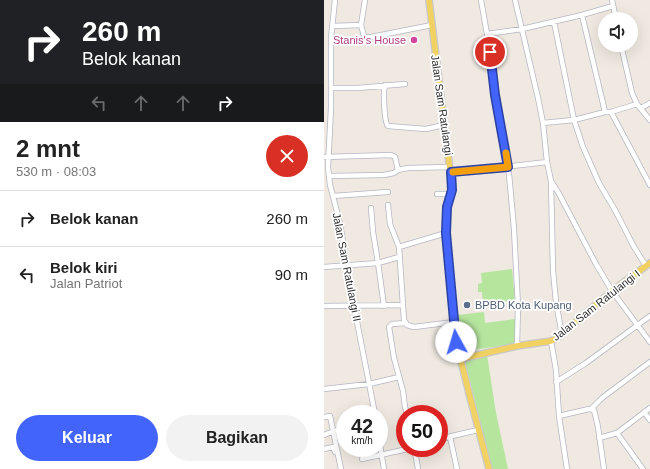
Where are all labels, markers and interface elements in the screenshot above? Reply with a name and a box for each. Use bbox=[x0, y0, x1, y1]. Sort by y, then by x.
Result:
map controls bbox=[598, 12, 638, 52]
button: sound bbox=[598, 12, 638, 52]
icon: right bbox=[16, 16, 68, 68]
text: 260 m bbox=[82, 16, 161, 47]
place label: Stanis's House bbox=[333, 34, 406, 46]
marker: Stanis's House bbox=[409, 35, 419, 45]
pin bbox=[473, 35, 507, 69]
icon: arrive bbox=[479, 41, 501, 63]
text: Belok kanan bbox=[82, 49, 181, 69]
street label: Jalan Sam Ratulangi bbox=[429, 54, 455, 156]
icon: left bbox=[88, 92, 110, 114]
icon: ahead bbox=[130, 92, 152, 114]
icon: ahead bbox=[172, 92, 194, 114]
icon: right bbox=[214, 92, 236, 114]
text: 2 mnt bbox=[16, 135, 80, 162]
button: close bbox=[266, 135, 308, 177]
text: 530 m · 08:03 bbox=[16, 164, 96, 179]
icon: right bbox=[16, 208, 38, 230]
text: Belok kanan bbox=[50, 210, 138, 227]
text: 260 m bbox=[266, 210, 308, 227]
street label: Jalan Sam Ratulangi II bbox=[331, 212, 363, 322]
text: Belok kiri bbox=[50, 259, 118, 276]
icon: left bbox=[16, 264, 38, 286]
text: 90 m bbox=[275, 266, 308, 283]
street label: Jalan Sam Ratulangi I bbox=[550, 267, 642, 343]
text: Jalan Patriot bbox=[50, 276, 122, 291]
place label: BPBD Kota Kupang bbox=[475, 299, 572, 311]
marker: BPBD Kota Kupang bbox=[462, 300, 472, 310]
position arrow bbox=[435, 321, 477, 363]
speed limit sign: 50 bbox=[396, 405, 448, 457]
button: Keluar bbox=[16, 415, 158, 461]
button: Bagikan bbox=[166, 415, 308, 461]
text: 42 bbox=[351, 415, 373, 437]
text: km/h bbox=[351, 435, 373, 446]

